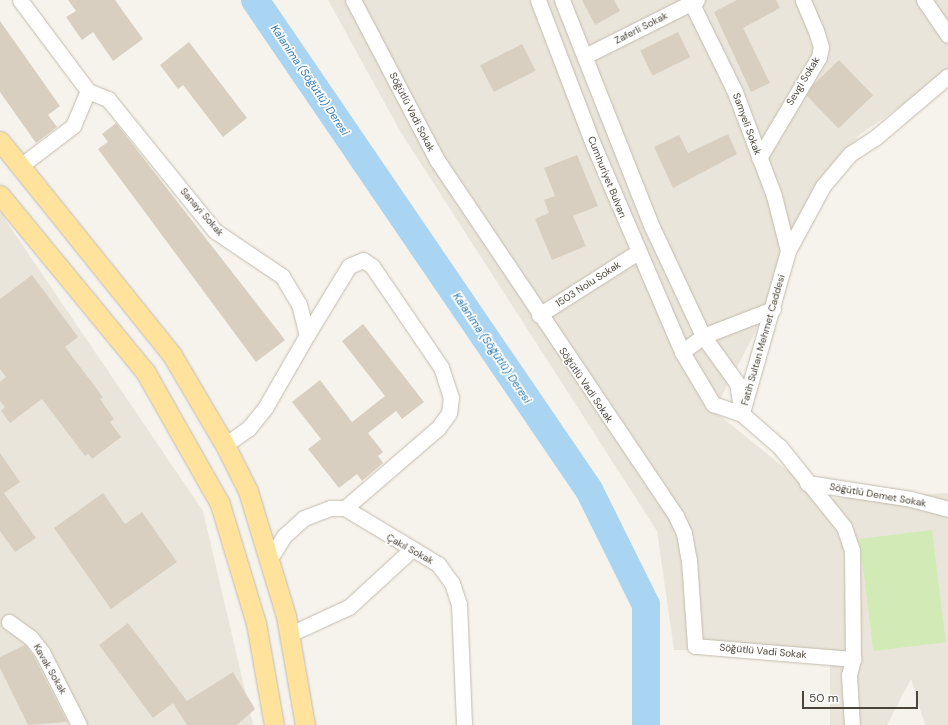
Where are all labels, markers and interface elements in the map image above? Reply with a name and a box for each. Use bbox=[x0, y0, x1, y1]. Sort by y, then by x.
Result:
street label: Zaferli Sokak bbox=[612, 10, 670, 46]
water label: Kalanima (Söğütlü) Deresi bbox=[268, 22, 352, 138]
street label: Sevgi Sokak bbox=[784, 55, 822, 107]
street label: Söğütlü Vadi Sokak bbox=[387, 70, 437, 154]
street label: Samyeli Sokak bbox=[730, 91, 764, 157]
street label: Cumhuriyet Bulvarı bbox=[585, 134, 629, 220]
street label: Sanayi Sokak bbox=[178, 185, 226, 239]
street label: 1503 Nolu Sokak bbox=[553, 258, 623, 310]
street label: Fatih Sultan Mehmet Caddesi bbox=[739, 273, 787, 407]
water label: Kalanima (Söğütlü) Deresi bbox=[450, 290, 534, 406]
street label: Söğütlü Vadi Sokak bbox=[557, 345, 615, 425]
street label: Söğütlü Demet Sokak bbox=[829, 481, 927, 509]
street label: Çakıl Sokak bbox=[384, 531, 436, 567]
street label: Söğütlü Vadi Sokak bbox=[719, 641, 807, 661]
street label: Kavak Sokak bbox=[31, 642, 69, 696]
scale bar bbox=[804, 683, 920, 709]
text: 50 m bbox=[809, 690, 838, 706]

